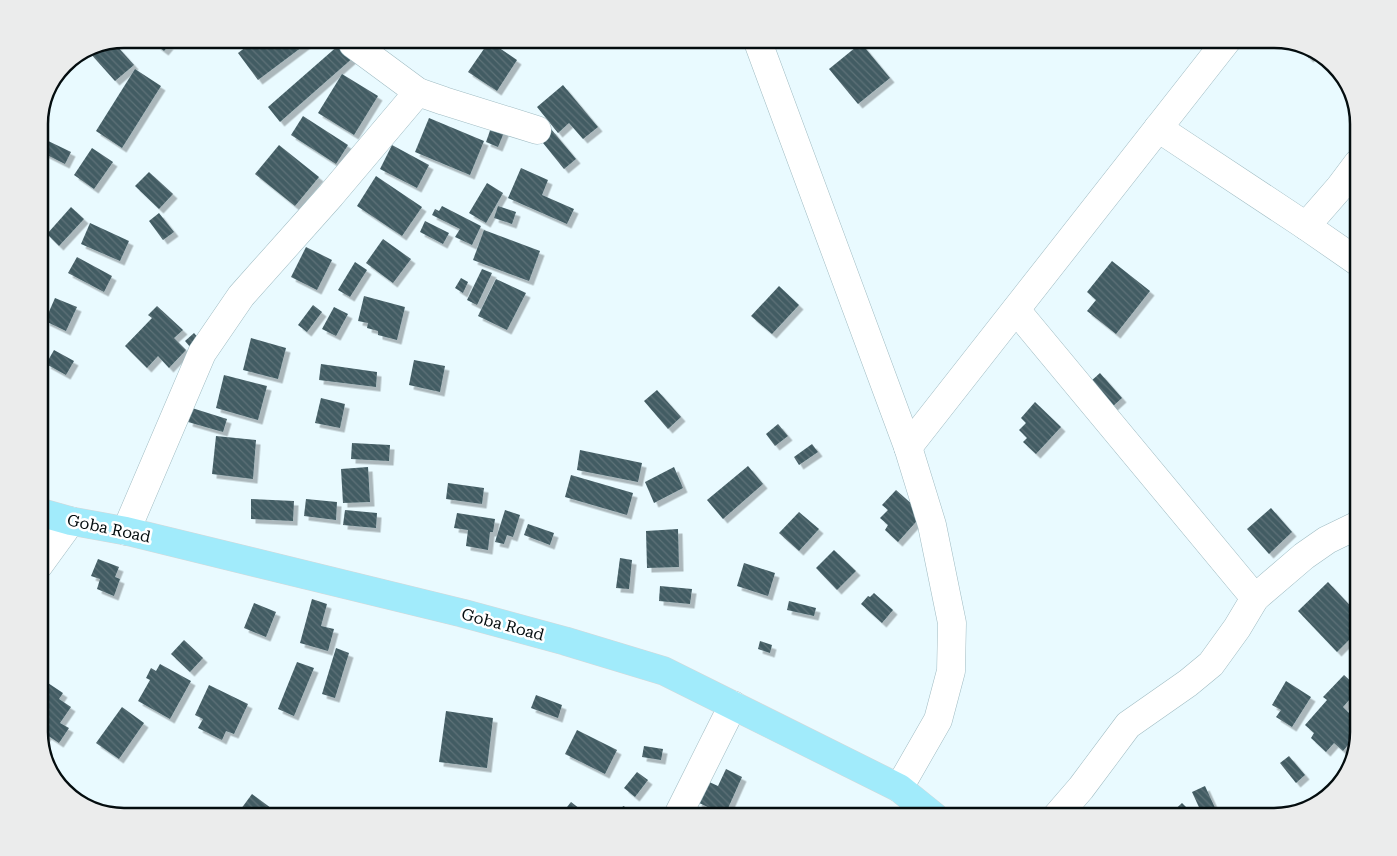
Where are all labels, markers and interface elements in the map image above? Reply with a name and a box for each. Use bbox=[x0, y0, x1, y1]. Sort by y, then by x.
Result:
street label: Goba Road bbox=[65, 510, 152, 547]
street label: Goba Road bbox=[459, 604, 546, 645]

